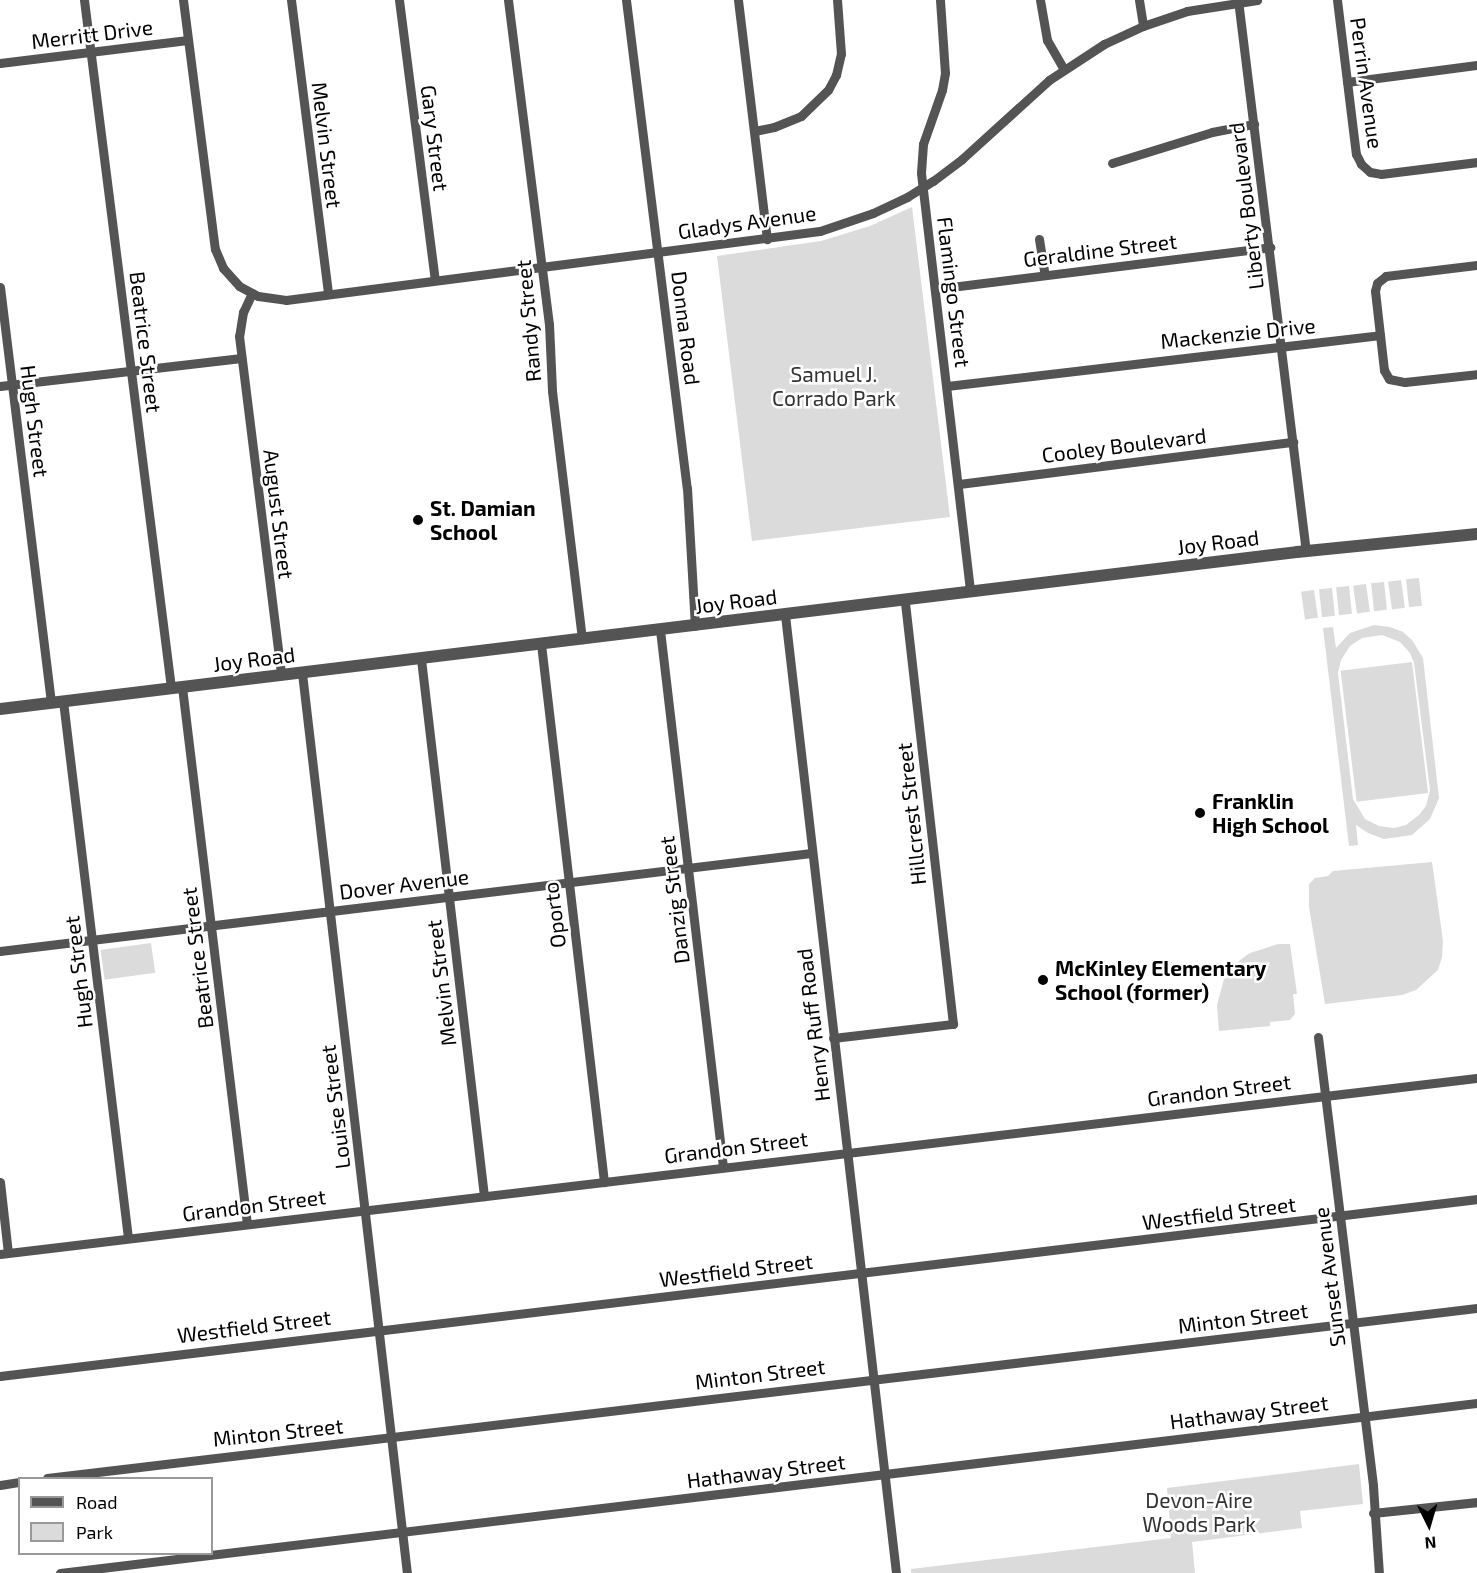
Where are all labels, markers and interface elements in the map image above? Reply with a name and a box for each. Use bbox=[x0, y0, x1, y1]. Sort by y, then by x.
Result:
street label: Merritt Drive bbox=[30, 14, 154, 54]
street label: Perrin Avenue bbox=[1345, 15, 1389, 151]
street label: Melvin Street bbox=[307, 80, 347, 210]
street label: Gary Street bbox=[416, 83, 454, 193]
street label: Liberty Boulevard bbox=[1223, 121, 1269, 291]
street label: Gladys Avenue bbox=[676, 200, 818, 244]
street label: Flamingo Street bbox=[932, 215, 976, 369]
street label: Geraldine Street bbox=[1022, 228, 1178, 272]
street label: Randy Street bbox=[510, 259, 546, 383]
street label: Donna Road bbox=[666, 269, 706, 387]
street label: Beatrice Street bbox=[125, 270, 167, 414]
street label: Mackenzie Drive bbox=[1159, 312, 1317, 354]
park label: Samuel J. Corrado Park bbox=[772, 361, 896, 411]
street label: Hugh Street bbox=[16, 363, 54, 479]
street label: Cooley Boulevard bbox=[1040, 422, 1208, 468]
street label: August Street bbox=[259, 448, 299, 580]
place label: St. Damian School bbox=[430, 495, 536, 545]
marker: St. Damian School bbox=[411, 513, 425, 527]
street label: Joy Road bbox=[1175, 524, 1261, 560]
street label: Joy Road bbox=[693, 583, 779, 619]
street label: Joy Road bbox=[211, 641, 297, 677]
street label: Hillcrest Street bbox=[891, 742, 931, 886]
place label: Franklin High School bbox=[1212, 788, 1329, 838]
marker: Franklin High School bbox=[1193, 806, 1207, 820]
street label: Danzig Street bbox=[654, 835, 694, 965]
street label: Dover Avenue bbox=[337, 863, 471, 905]
street label: Oporto bbox=[537, 880, 571, 950]
street label: Beatrice Street bbox=[176, 886, 218, 1030]
street label: Hugh Street bbox=[59, 914, 97, 1030]
street label: Melvin Street bbox=[421, 918, 461, 1048]
street label: Henry Ruff Road bbox=[791, 947, 835, 1103]
place label: McKinley Elementary School (former) bbox=[1055, 955, 1267, 1005]
marker: McKinley Elementary School (former) bbox=[1036, 973, 1050, 987]
street label: Louise Street bbox=[315, 1044, 355, 1170]
street label: Grandon Street bbox=[1146, 1069, 1292, 1111]
street label: Grandon Street bbox=[663, 1126, 809, 1168]
street label: Grandon Street bbox=[181, 1184, 327, 1226]
street label: Westfield Street bbox=[1141, 1191, 1297, 1235]
street label: Sunset Avenue bbox=[1308, 1206, 1350, 1348]
street label: Westfield Street bbox=[658, 1248, 814, 1292]
street label: Minton Street bbox=[1176, 1298, 1310, 1338]
street label: Westfield Street bbox=[176, 1304, 332, 1348]
street label: Minton Street bbox=[693, 1354, 827, 1394]
street label: Hathaway Street bbox=[1168, 1390, 1330, 1434]
street label: Minton Street bbox=[212, 1413, 344, 1451]
street label: Hathaway Street bbox=[685, 1449, 847, 1493]
legend bbox=[18, 1477, 213, 1555]
park label: Devon-Aire Woods Park bbox=[1142, 1487, 1256, 1537]
text: Road bbox=[76, 1491, 117, 1513]
north arrow bbox=[1399, 1495, 1459, 1555]
text: Park bbox=[76, 1521, 113, 1543]
text: N bbox=[1424, 1533, 1437, 1553]

